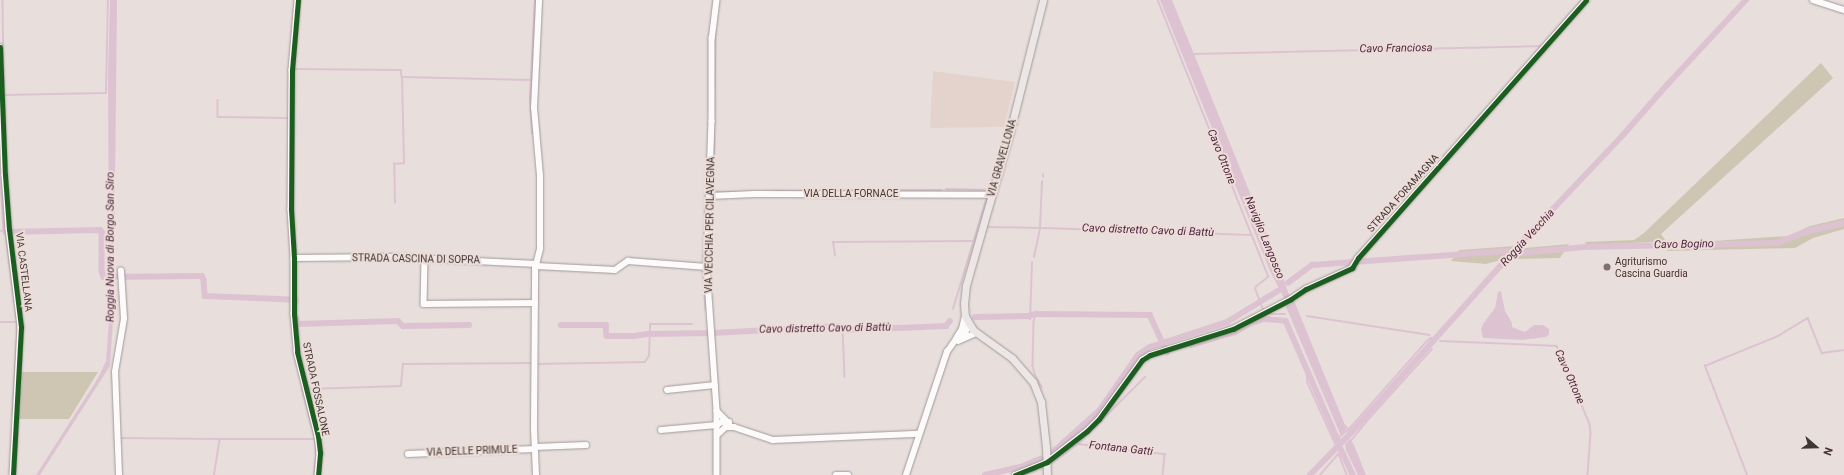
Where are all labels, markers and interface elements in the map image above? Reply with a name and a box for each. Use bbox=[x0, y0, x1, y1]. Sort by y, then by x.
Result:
water label: Cavo Franciosa bbox=[1359, 42, 1433, 56]
street label: VIA GRAVELLONA bbox=[985, 118, 1019, 198]
water label: Cavo Ottone bbox=[1204, 127, 1238, 187]
street label: STRADA FORAMAGNA bbox=[1365, 151, 1441, 235]
street label: VIA VECCHIA PER CILAVEGNA bbox=[703, 157, 717, 293]
water label: Roggia Nuova di Borgo San Siro bbox=[104, 172, 118, 322]
street label: VIA DELLA FORNACE bbox=[804, 188, 898, 200]
water label: Naviglio Langosco bbox=[1241, 195, 1287, 281]
water label: Roggia Vecchia bbox=[1498, 207, 1558, 269]
water label: Cavo distretto Cavo di Battù bbox=[1082, 222, 1214, 240]
street label: VIA CASTELLANA bbox=[13, 232, 35, 312]
water label: Cavo Bogino bbox=[1654, 238, 1714, 252]
street label: STRADA CASCINA DI SOPRA bbox=[352, 252, 480, 266]
place label: Agriturismo Cascina Guardia bbox=[1615, 255, 1688, 278]
marker: Agriturismo Cascina Guardia bbox=[1602, 262, 1612, 272]
water label: Cavo distretto Cavo di Battù bbox=[759, 321, 891, 337]
street label: STRADA FOSSALONE bbox=[300, 341, 332, 437]
water label: Cavo Ottone bbox=[1551, 348, 1587, 406]
north arrow bbox=[1796, 427, 1836, 467]
water label: Fontana Gatti bbox=[1088, 439, 1154, 459]
street label: VIA DELLE PRIMULE bbox=[426, 443, 518, 459]
text: N bbox=[1820, 445, 1835, 457]

